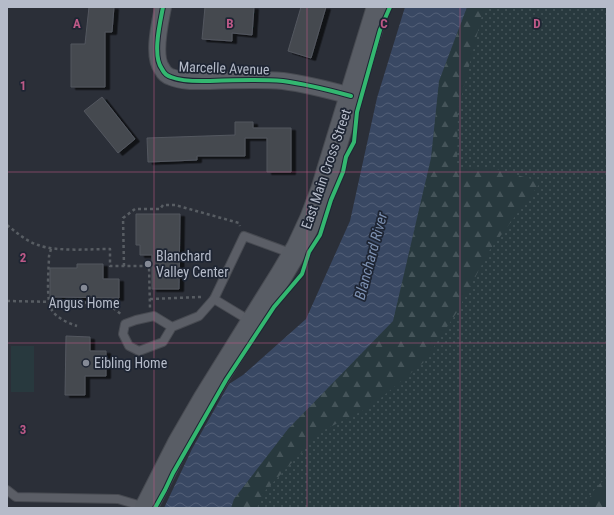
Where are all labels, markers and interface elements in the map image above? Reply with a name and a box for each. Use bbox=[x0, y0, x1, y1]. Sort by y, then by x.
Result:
text: A bbox=[73, 16, 81, 31]
text: B bbox=[226, 16, 234, 31]
text: C bbox=[380, 16, 388, 31]
text: D bbox=[533, 16, 541, 31]
street label: Marcelle Avenue bbox=[178, 58, 270, 78]
text: 1 bbox=[20, 78, 26, 93]
street label: East Main Cross Street bbox=[298, 107, 354, 231]
water label: Blanchard River bbox=[351, 210, 391, 302]
place label: Blanchard Valley Center bbox=[156, 248, 228, 280]
text: 2 bbox=[20, 250, 27, 265]
marker: Blanchard Valley Center bbox=[143, 259, 153, 269]
marker: Angus Home bbox=[79, 283, 89, 293]
place label: Angus Home bbox=[49, 295, 120, 311]
place label: Eibling Home bbox=[94, 355, 168, 371]
marker: Eibling Home bbox=[81, 358, 91, 368]
text: 3 bbox=[20, 422, 26, 437]

